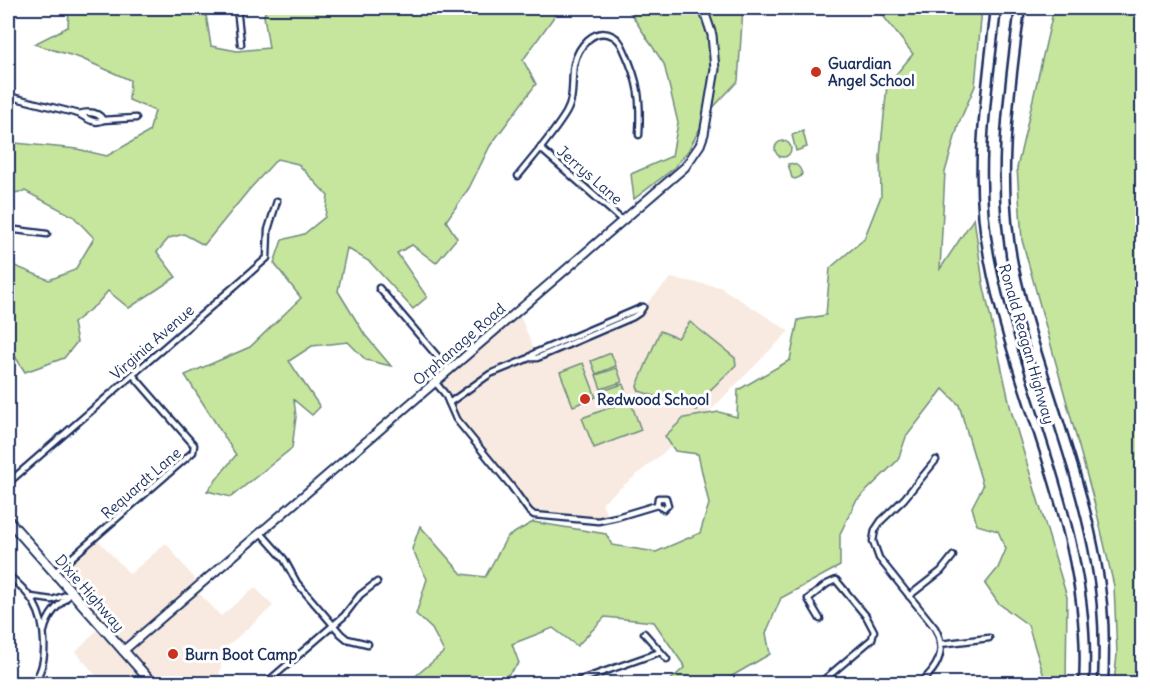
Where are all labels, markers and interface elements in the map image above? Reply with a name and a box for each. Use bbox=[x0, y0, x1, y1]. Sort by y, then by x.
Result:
place label: Guardian Angel School bbox=[828, 54, 915, 91]
marker: Guardian Angel School bbox=[809, 65, 823, 79]
street label: Jerrys Lane bbox=[553, 142, 627, 208]
street label: Ronald Reagan Highway bbox=[995, 262, 1059, 426]
street label: Orphanage Road bbox=[409, 299, 509, 389]
street label: Virginia Avenue bbox=[106, 300, 198, 384]
place label: Redwood School bbox=[597, 390, 709, 409]
marker: Redwood School bbox=[578, 392, 592, 406]
street label: Requardt Lane bbox=[97, 443, 185, 523]
street label: Dixie Highway bbox=[51, 550, 129, 636]
place label: Burn Boot Camp bbox=[185, 645, 298, 665]
marker: Burn Boot Camp bbox=[166, 647, 180, 661]

